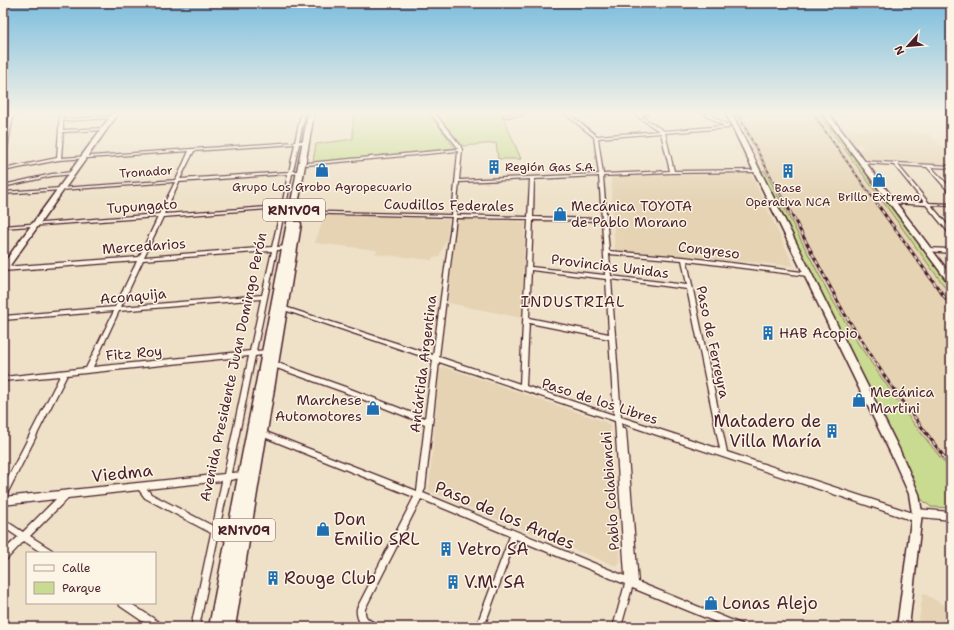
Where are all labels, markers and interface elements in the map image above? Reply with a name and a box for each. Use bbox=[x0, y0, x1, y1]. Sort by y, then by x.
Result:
north arrow bbox=[888, 26, 928, 66]
text: N bbox=[891, 43, 908, 58]
building icon: Región Gas S.A. bbox=[486, 159, 502, 175]
place label: Región Gas S.A. bbox=[505, 159, 596, 175]
street label: Tronador bbox=[119, 162, 174, 182]
shop icon: Grupo Los Grobo Agropecuario bbox=[314, 162, 330, 178]
building icon: Base Operativa NCA bbox=[780, 163, 796, 179]
shop icon: Brillo Extremo bbox=[871, 172, 887, 188]
place label: Grupo Los Grobo Agropecuario bbox=[232, 179, 412, 195]
place label: Base Operativa NCA bbox=[745, 180, 831, 210]
place label: Brillo Extremo bbox=[838, 189, 920, 205]
street label: Tupungato bbox=[106, 195, 178, 217]
street label: Caudillos Federales bbox=[384, 195, 514, 215]
place label: Mecánica TOYOTA de Pablo Morano bbox=[571, 197, 692, 231]
road number: RN1V09 bbox=[263, 199, 325, 221]
shop icon: Mecánica TOYOTA de Pablo Morano bbox=[552, 206, 568, 222]
street label: Avenida Presidente Juan Domingo Perón bbox=[196, 230, 270, 503]
street label: Mercedarios bbox=[101, 234, 187, 258]
street label: Congreso bbox=[677, 237, 741, 263]
street label: Provincias Unidas bbox=[550, 250, 670, 282]
street label: Aconquija bbox=[99, 284, 167, 308]
street label: Paso de Ferreyra bbox=[692, 284, 734, 400]
district label: INDUSTRIAL bbox=[521, 292, 625, 312]
street label: Antártida Argentina bbox=[406, 294, 440, 434]
place label: HAB Acopio bbox=[779, 324, 858, 342]
building icon: HAB Acopio bbox=[760, 325, 776, 341]
street label: Fitz Roy bbox=[105, 342, 163, 364]
street label: Paso de los Libres bbox=[540, 374, 660, 428]
place label: Mecánica Martini bbox=[870, 383, 935, 417]
place label: Marchese Automotores bbox=[275, 391, 362, 425]
shop icon: Mecánica Martini bbox=[851, 392, 867, 408]
shop icon: Marchese Automotores bbox=[365, 400, 381, 416]
place label: Matadero de Villa María bbox=[714, 410, 821, 452]
building icon: Matadero de Villa María bbox=[824, 423, 840, 439]
street label: Pablo Colabianchi bbox=[597, 431, 623, 551]
street label: Viedma bbox=[90, 459, 154, 487]
street label: Paso de los Andes bbox=[432, 476, 578, 554]
place label: Don Emilio SRL bbox=[334, 508, 420, 550]
road number: RN1V09 bbox=[213, 519, 275, 541]
shop icon: Don Emilio SRL bbox=[315, 521, 331, 537]
place label: Vetro SA bbox=[457, 538, 529, 560]
building icon: Vetro SA bbox=[438, 541, 454, 557]
legend bbox=[26, 552, 156, 604]
text: Calle bbox=[62, 560, 91, 576]
place label: Rouge Club bbox=[284, 567, 376, 589]
building icon: Rouge Club bbox=[265, 570, 281, 586]
place label: V.M. SA bbox=[464, 571, 525, 593]
building icon: V.M. SA bbox=[445, 574, 461, 590]
text: Parque bbox=[62, 580, 101, 596]
place label: Lonas Alejo bbox=[722, 592, 818, 614]
shop icon: Lonas Alejo bbox=[703, 595, 719, 611]

